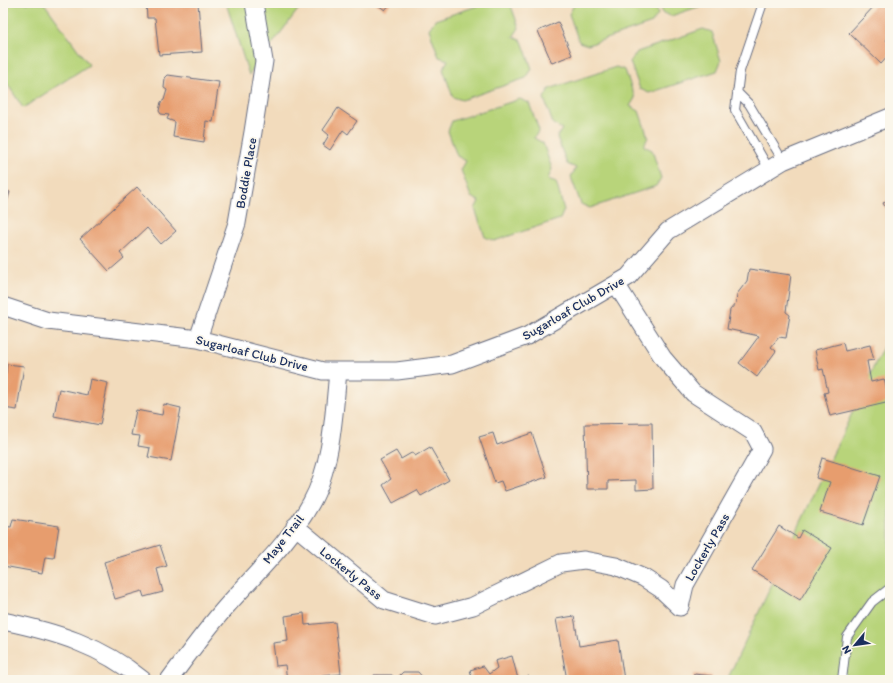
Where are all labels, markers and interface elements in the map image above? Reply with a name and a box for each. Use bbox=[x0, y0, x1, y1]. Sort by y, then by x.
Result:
street label: Boddie Place bbox=[232, 136, 260, 210]
street label: Sugarloaf Club Drive bbox=[519, 273, 627, 343]
street label: Sugarloaf Club Drive bbox=[194, 332, 310, 374]
street label: Lockerly Pass bbox=[682, 510, 733, 584]
street label: Maye Trail bbox=[259, 511, 307, 566]
street label: Lockerly Pass bbox=[317, 543, 385, 603]
north arrow bbox=[835, 625, 875, 665]
text: N bbox=[839, 643, 854, 656]

